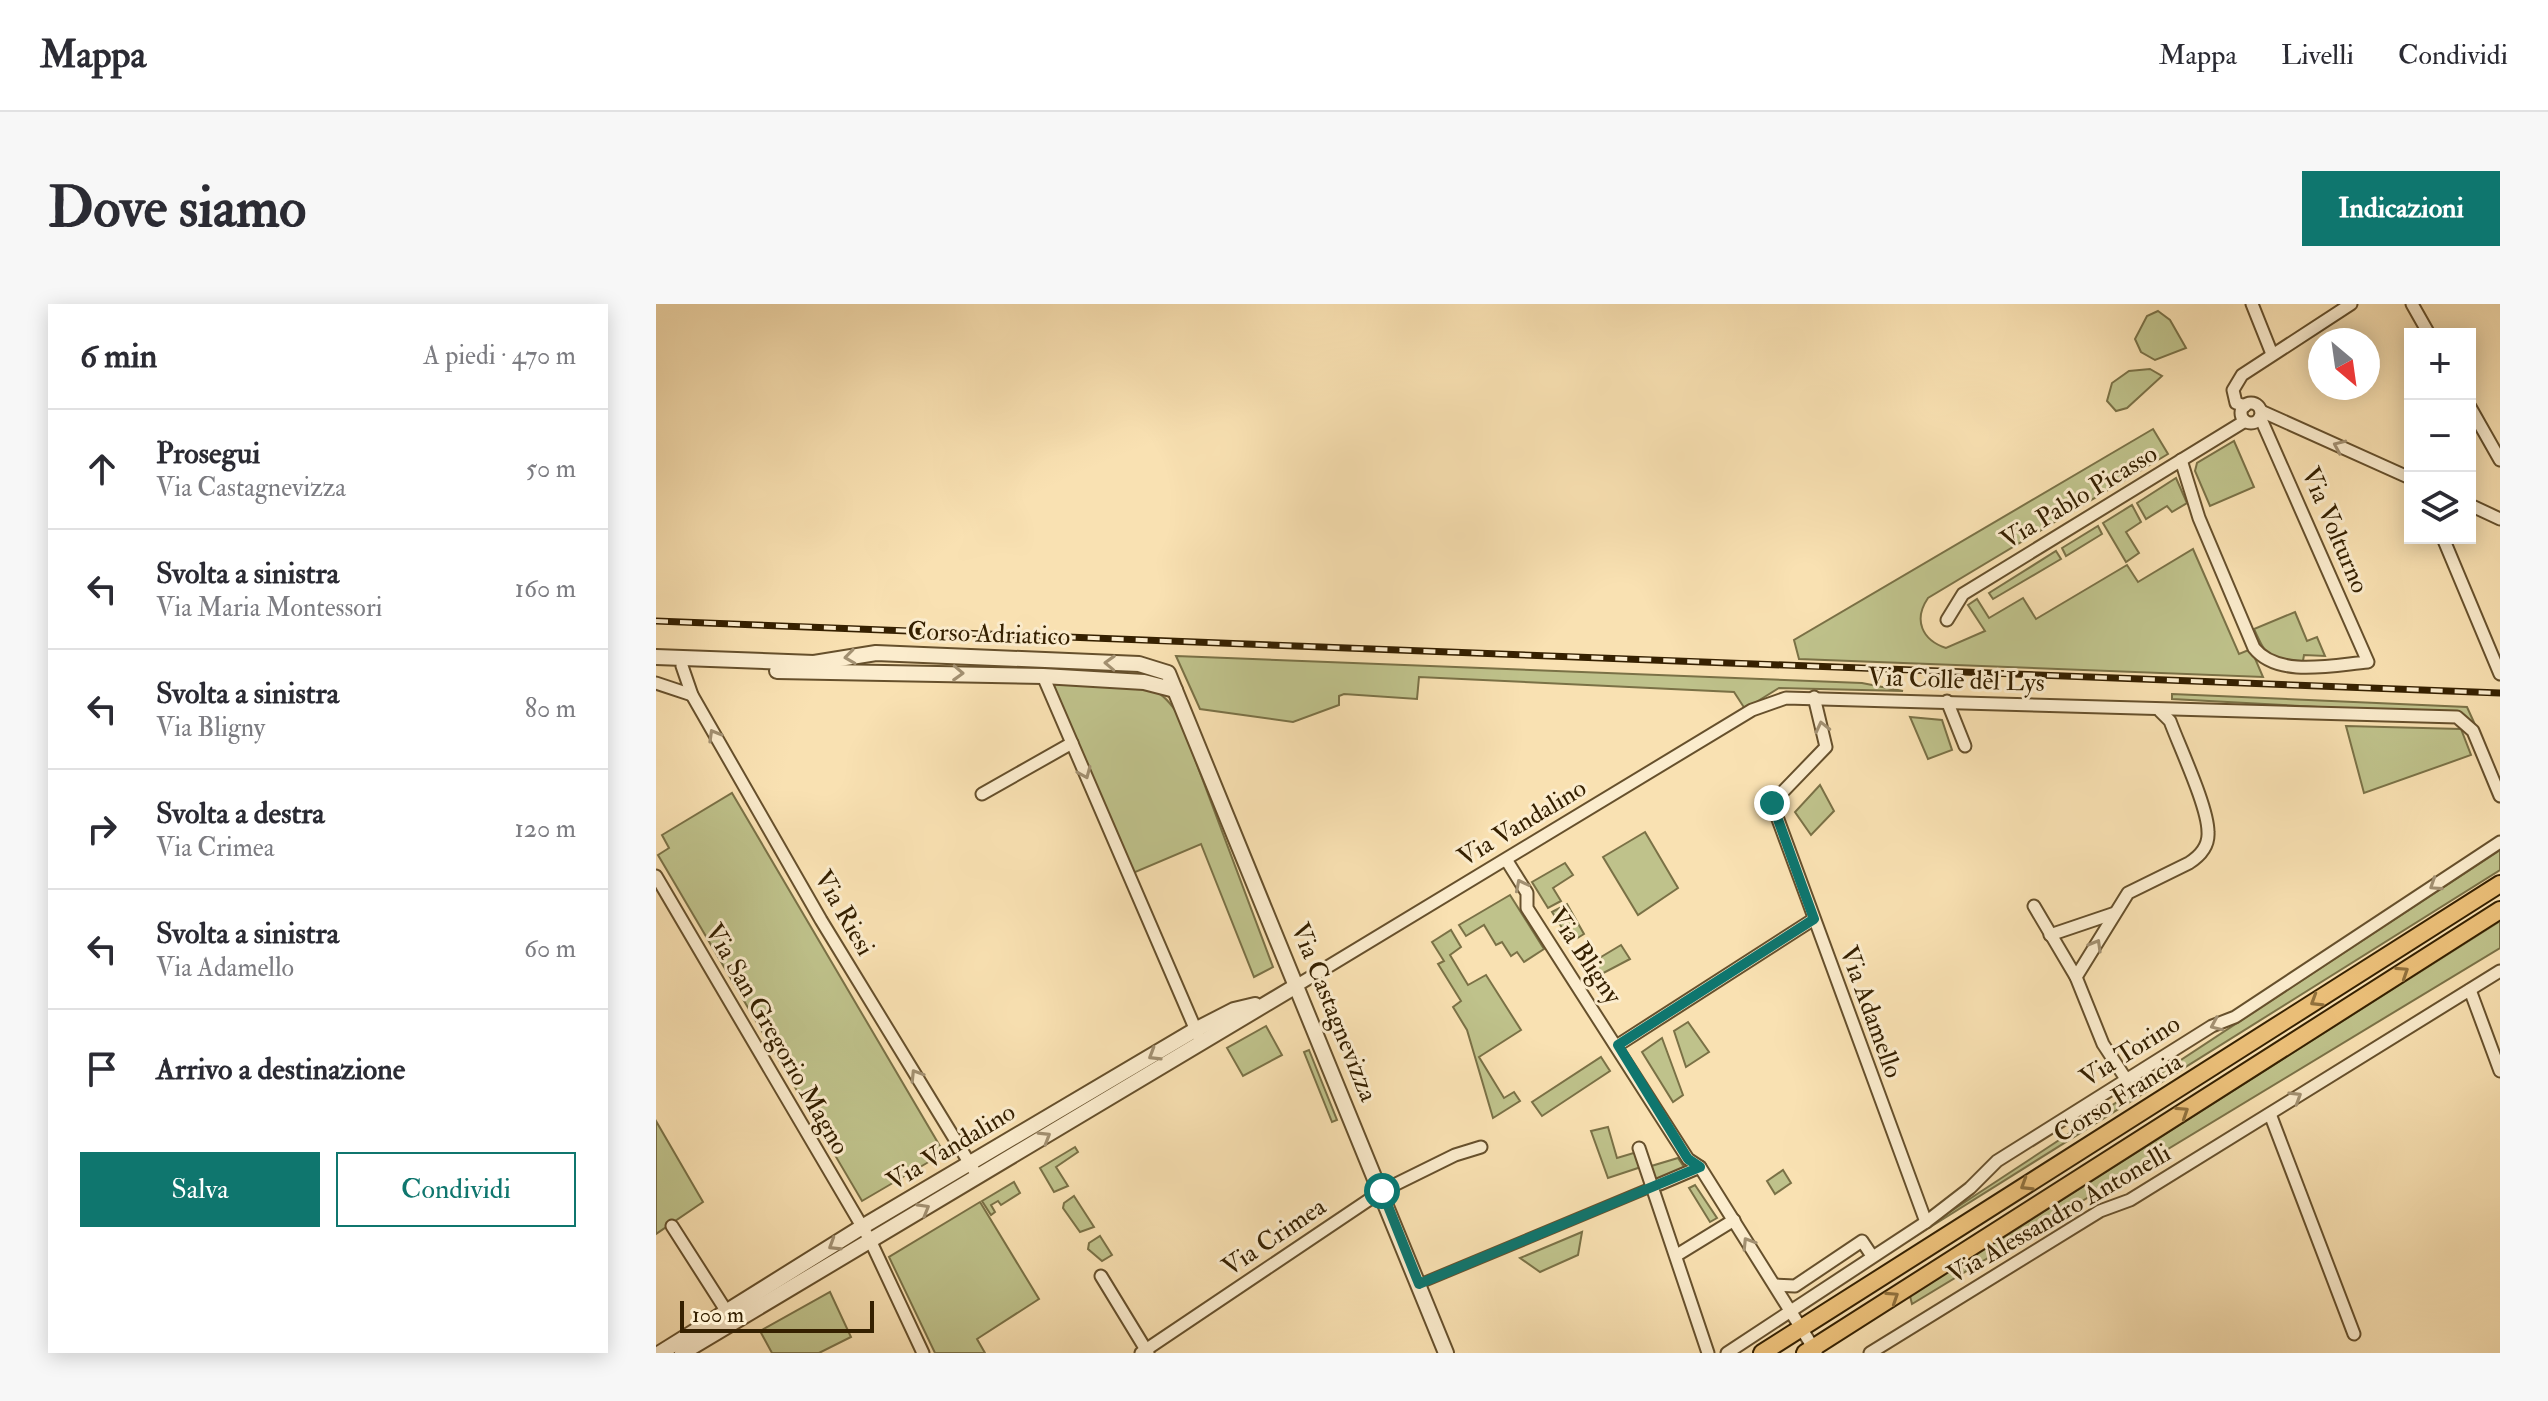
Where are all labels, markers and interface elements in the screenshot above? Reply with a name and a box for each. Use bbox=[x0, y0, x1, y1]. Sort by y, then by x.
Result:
text: Mappa bbox=[40, 31, 146, 79]
text: Mappa bbox=[2159, 38, 2237, 73]
text: Livelli bbox=[2281, 38, 2354, 73]
text: Condividi bbox=[2398, 38, 2508, 73]
button: Indicazioni bbox=[2302, 171, 2500, 246]
text: Dove siamo bbox=[48, 173, 306, 244]
north arrow bbox=[2308, 328, 2380, 400]
map controls bbox=[2404, 328, 2476, 544]
button: + bbox=[2404, 328, 2476, 400]
text: 6 min bbox=[80, 335, 157, 378]
text: A piedi · 470 m bbox=[423, 340, 576, 372]
button: − bbox=[2404, 400, 2476, 472]
text: Prosegui bbox=[156, 435, 260, 472]
street label: Via Pablo Picasso bbox=[1995, 438, 2163, 556]
one-way arrow bbox=[2333, 440, 2347, 456]
icon: ahead bbox=[80, 447, 124, 491]
text: 50 m bbox=[526, 453, 576, 485]
street label: Via Volturno bbox=[2294, 462, 2376, 598]
text: Via Castagnevizza bbox=[156, 472, 346, 504]
button: layers bbox=[2404, 472, 2476, 544]
text: Svolta a sinistra bbox=[156, 555, 339, 592]
icon: left bbox=[80, 567, 124, 611]
text: 160 m bbox=[515, 573, 576, 605]
text: Via Maria Montessori bbox=[156, 592, 383, 624]
street label: Corso Adriatico bbox=[907, 615, 1071, 653]
one-way arrow bbox=[843, 648, 857, 665]
one-way arrow bbox=[1103, 655, 1116, 672]
street label: Via Colle del Lys bbox=[1867, 661, 2045, 699]
one-way arrow bbox=[952, 664, 965, 682]
text: Svolta a sinistra bbox=[156, 675, 339, 712]
icon: left bbox=[80, 687, 124, 731]
text: 80 m bbox=[525, 693, 576, 725]
text: Via Bligny bbox=[156, 712, 265, 744]
one-way arrow bbox=[1814, 721, 1831, 735]
one-way arrow bbox=[708, 729, 724, 743]
one-way arrow bbox=[1075, 765, 1091, 779]
street label: Via Vandalino bbox=[1452, 772, 1592, 874]
route end bbox=[1754, 785, 1790, 821]
text: Svolta a destra bbox=[156, 795, 325, 832]
icon: right bbox=[80, 807, 124, 851]
text: 120 m bbox=[515, 813, 576, 845]
text: Via Crimea bbox=[156, 832, 274, 864]
street label: Via Riesi bbox=[807, 865, 881, 962]
one-way arrow bbox=[2429, 876, 2444, 891]
one-way arrow bbox=[1515, 879, 1530, 893]
street label: Via Bligny bbox=[1541, 902, 1629, 1011]
text: Svolta a sinistra bbox=[156, 915, 339, 952]
street label: Via San Gregorio Magno bbox=[698, 918, 856, 1160]
street label: Via Castagnevizza bbox=[1284, 918, 1385, 1106]
icon: left bbox=[80, 927, 124, 971]
text: 60 m bbox=[524, 933, 576, 965]
one-way arrow bbox=[2086, 939, 2101, 954]
street label: Via Adamello bbox=[1832, 942, 1910, 1082]
text: Via Adamello bbox=[156, 952, 294, 984]
one-way arrow bbox=[2394, 967, 2408, 982]
one-way arrow bbox=[2310, 991, 2325, 1006]
street label: Via Torino bbox=[2074, 1008, 2186, 1094]
one-way arrow bbox=[2210, 1015, 2224, 1031]
one-way arrow bbox=[1148, 1045, 1163, 1061]
street label: Corso Francia bbox=[2048, 1046, 2188, 1150]
icon: arrive bbox=[80, 1047, 124, 1091]
text: Arrivo a destinazione bbox=[156, 1051, 405, 1088]
one-way arrow bbox=[911, 1070, 926, 1084]
one-way arrow bbox=[2288, 1092, 2302, 1107]
street label: Via Vandalino bbox=[881, 1096, 1021, 1198]
one-way arrow bbox=[2175, 1106, 2189, 1121]
one-way arrow bbox=[1036, 1131, 1051, 1146]
street label: Via Alessandro Antonelli bbox=[1942, 1137, 2176, 1291]
button: Salva bbox=[80, 1152, 320, 1227]
button: Condividi bbox=[336, 1152, 576, 1227]
route start bbox=[1364, 1173, 1400, 1209]
one-way arrow bbox=[2020, 1176, 2035, 1191]
street label: Via Crimea bbox=[1216, 1190, 1332, 1283]
one-way arrow bbox=[915, 1203, 930, 1219]
one-way arrow bbox=[828, 1235, 843, 1251]
one-way arrow bbox=[1743, 1238, 1758, 1252]
one-way arrow bbox=[1885, 1291, 1899, 1306]
scale bar bbox=[680, 1297, 874, 1333]
text: 100 m bbox=[692, 1301, 744, 1329]

